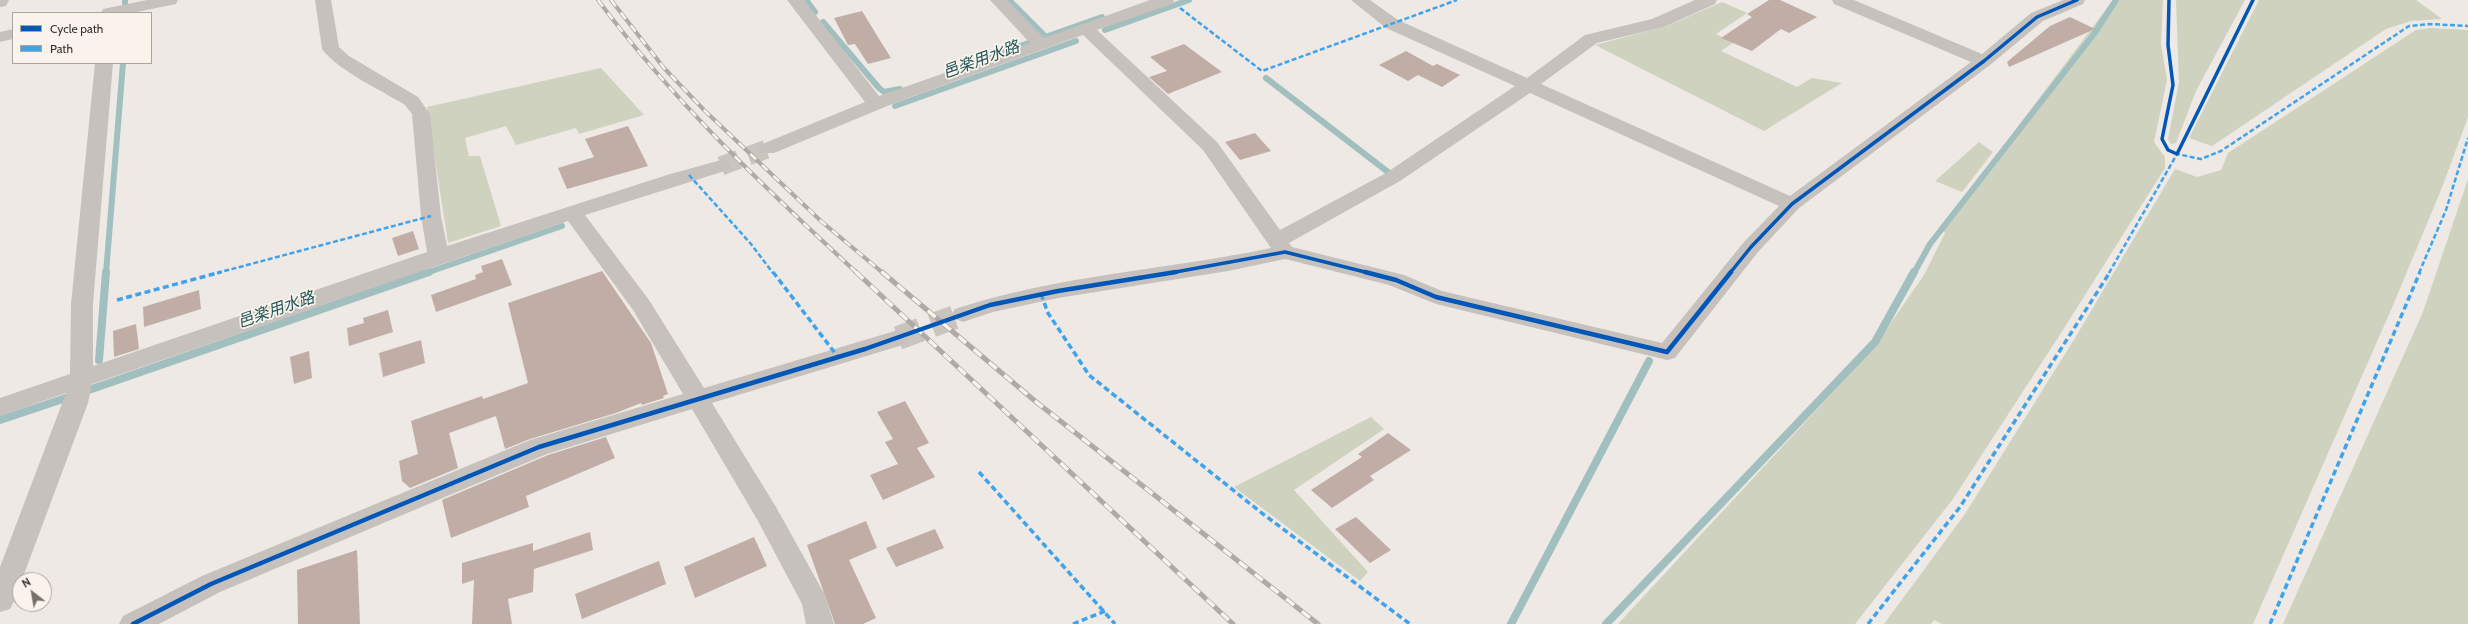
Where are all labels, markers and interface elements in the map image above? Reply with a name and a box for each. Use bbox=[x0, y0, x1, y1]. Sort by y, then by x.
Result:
legend bbox=[12, 12, 152, 64]
text: Cycle path bbox=[50, 21, 103, 36]
water label: 邑楽用水路 bbox=[940, 37, 1022, 83]
text: Path bbox=[50, 41, 73, 56]
water label: 邑楽用水路 bbox=[235, 288, 317, 332]
north arrow bbox=[12, 572, 52, 612]
text: N bbox=[19, 575, 33, 591]

